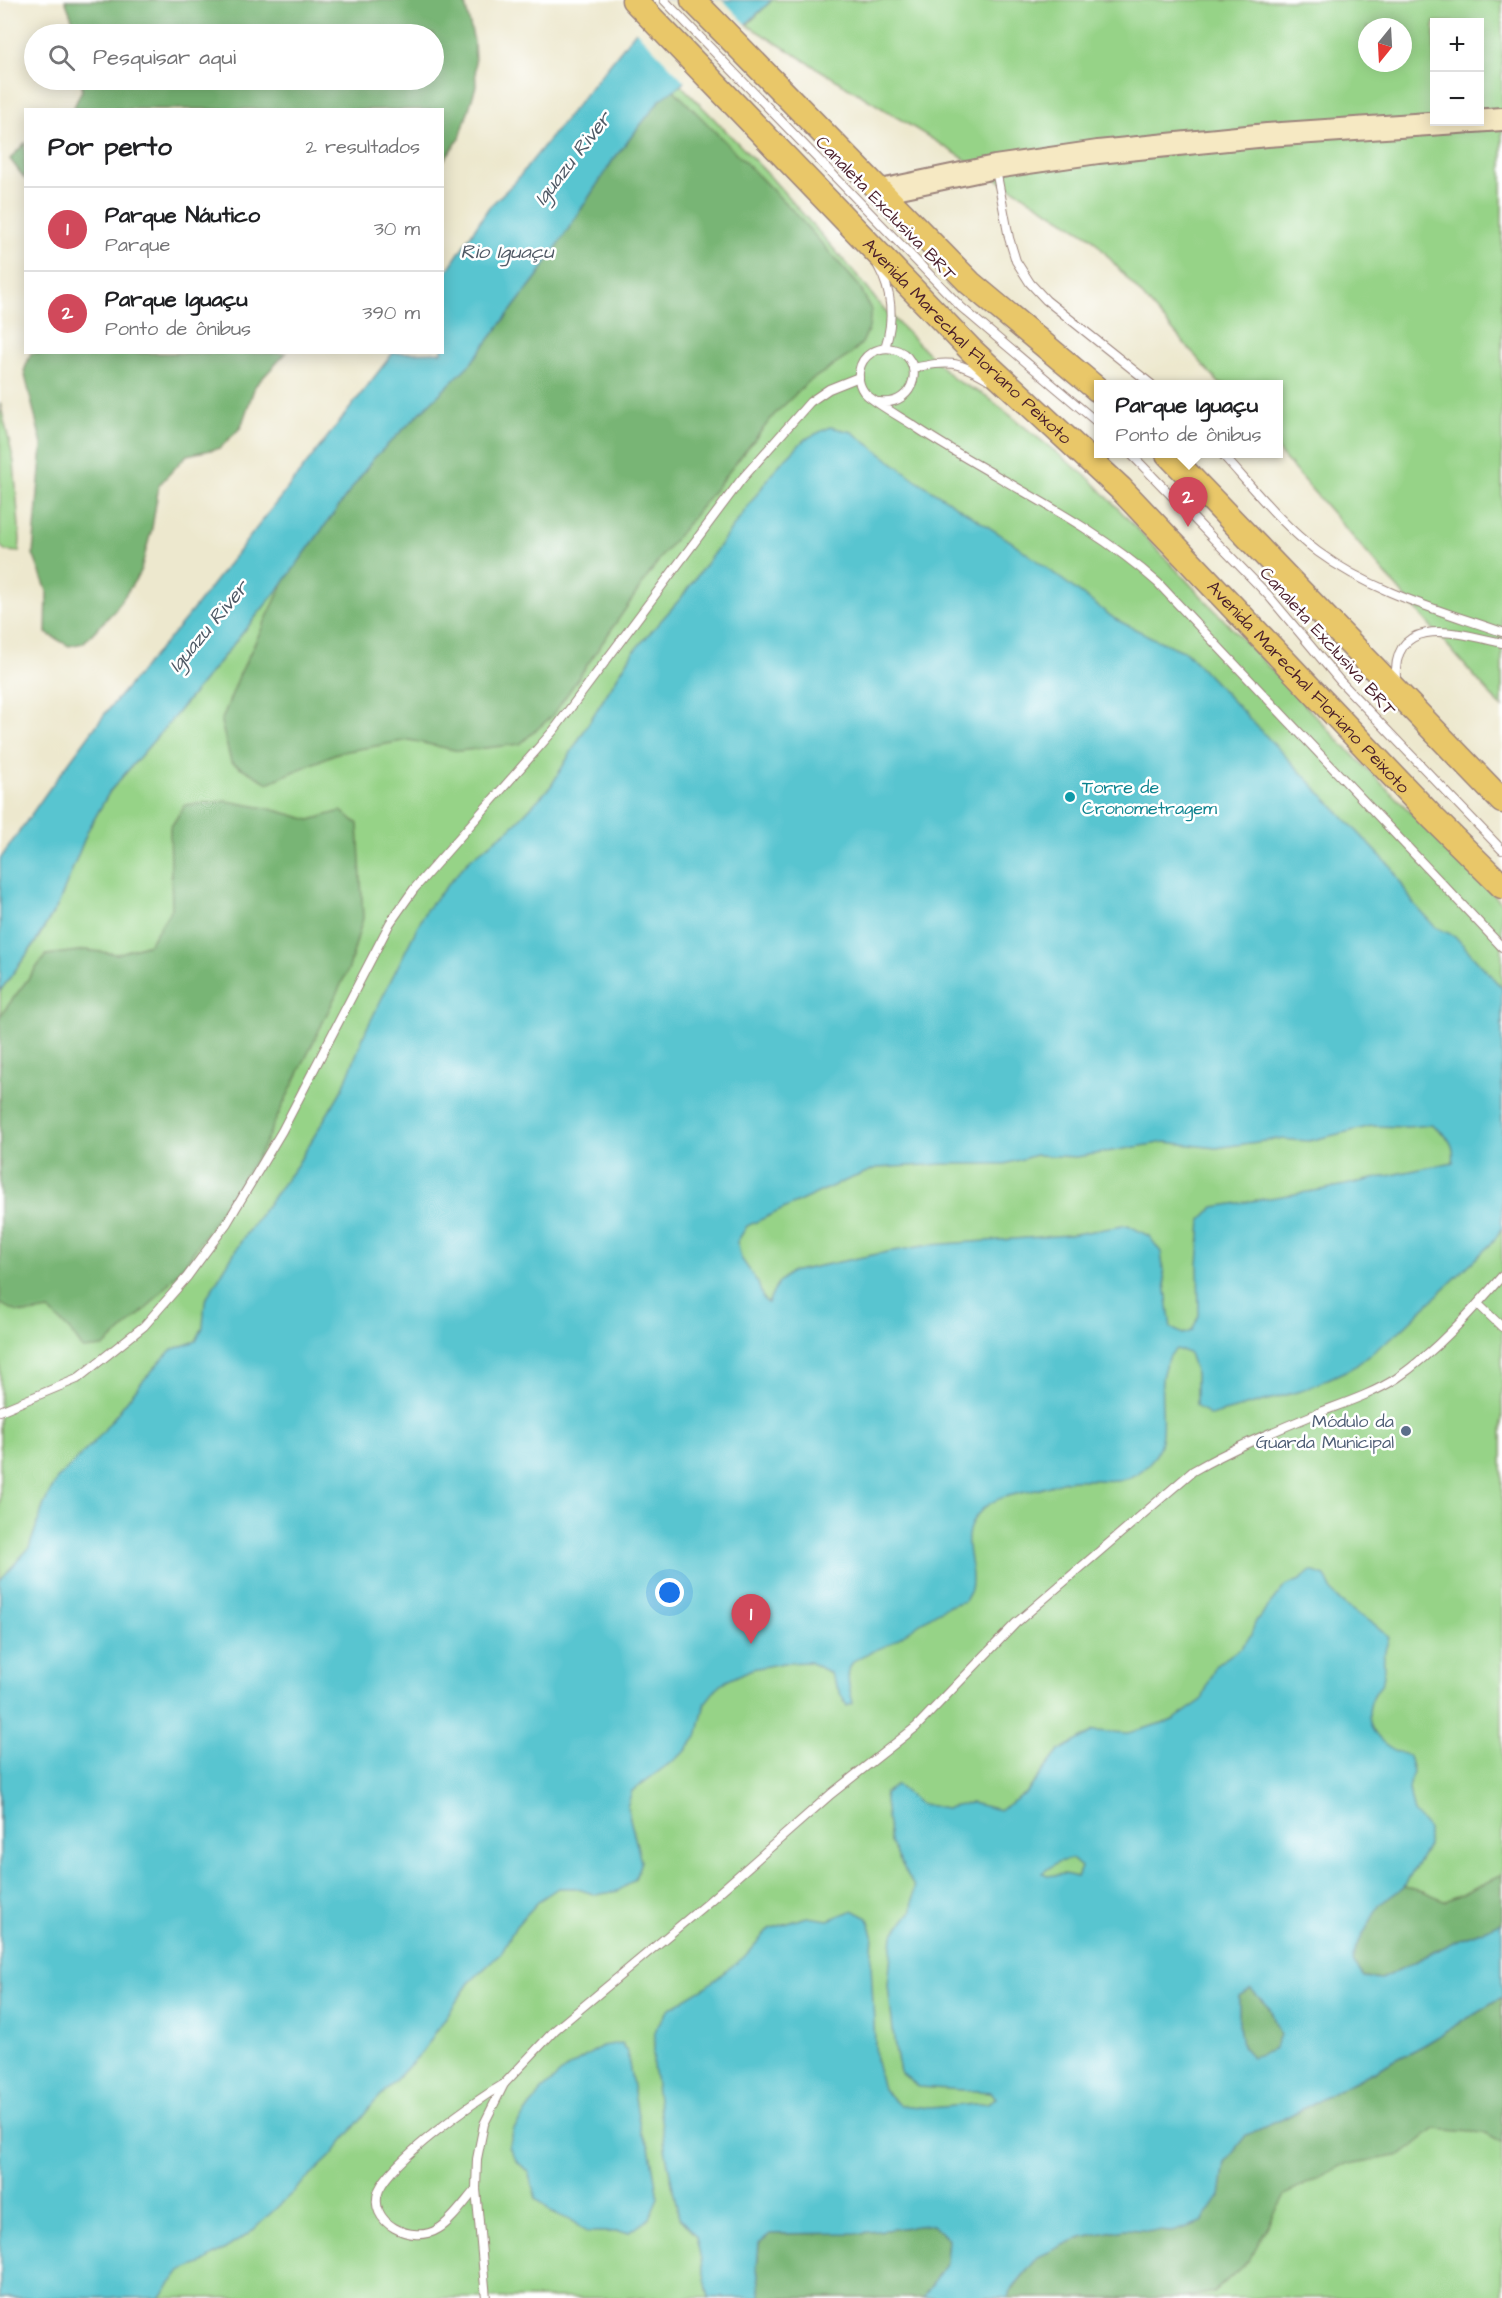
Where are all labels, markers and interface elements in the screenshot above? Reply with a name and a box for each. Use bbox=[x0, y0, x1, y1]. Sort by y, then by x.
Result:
north arrow bbox=[1358, 18, 1412, 72]
map controls bbox=[1430, 18, 1484, 126]
button: + bbox=[1430, 18, 1484, 72]
search box bbox=[24, 24, 444, 90]
icon: search bbox=[45, 41, 78, 74]
text: Pesquisar aqui bbox=[93, 42, 236, 73]
button: − bbox=[1430, 72, 1484, 126]
water label: Iguazu River bbox=[528, 105, 620, 212]
text: Por perto bbox=[48, 129, 172, 165]
street label: Canaleta Exclusiva BRT bbox=[810, 130, 962, 287]
text: 2 resultados bbox=[306, 133, 420, 161]
text: Parque Náutico bbox=[105, 200, 260, 231]
text: 1 bbox=[66, 215, 69, 243]
text: 30 m bbox=[374, 215, 420, 243]
text: Parque bbox=[105, 231, 170, 259]
street label: Avenida Marechal Floriano Peixoto bbox=[857, 233, 1077, 450]
water label: Rio Iguaçu bbox=[460, 238, 555, 267]
text: Parque Iguaçu bbox=[105, 284, 248, 315]
text: 2 bbox=[62, 299, 73, 327]
text: 390 m bbox=[362, 299, 420, 327]
text: Ponto de ônibus bbox=[105, 315, 251, 343]
popup bbox=[1094, 380, 1283, 458]
text: Parque Iguaçu bbox=[1115, 390, 1258, 421]
text: Ponto de ônibus bbox=[1115, 421, 1262, 449]
pin: 2 bbox=[1168, 478, 1208, 527]
street label: Canaleta Exclusiva BRT bbox=[1254, 561, 1402, 722]
water label: Iguazu River bbox=[162, 574, 257, 679]
street label: Avenida Marechal Floriano Peixoto bbox=[1201, 575, 1415, 799]
place label: Torre de Cronometragem bbox=[1082, 775, 1217, 822]
marker: Torre de Cronometragem bbox=[1063, 790, 1077, 804]
place label: Módulo da Guarda Municipal bbox=[1256, 1409, 1394, 1455]
marker: Módulo da Guarda Municipal bbox=[1399, 1424, 1413, 1438]
your location bbox=[655, 1578, 684, 1607]
pin: 1 bbox=[732, 1594, 771, 1644]

